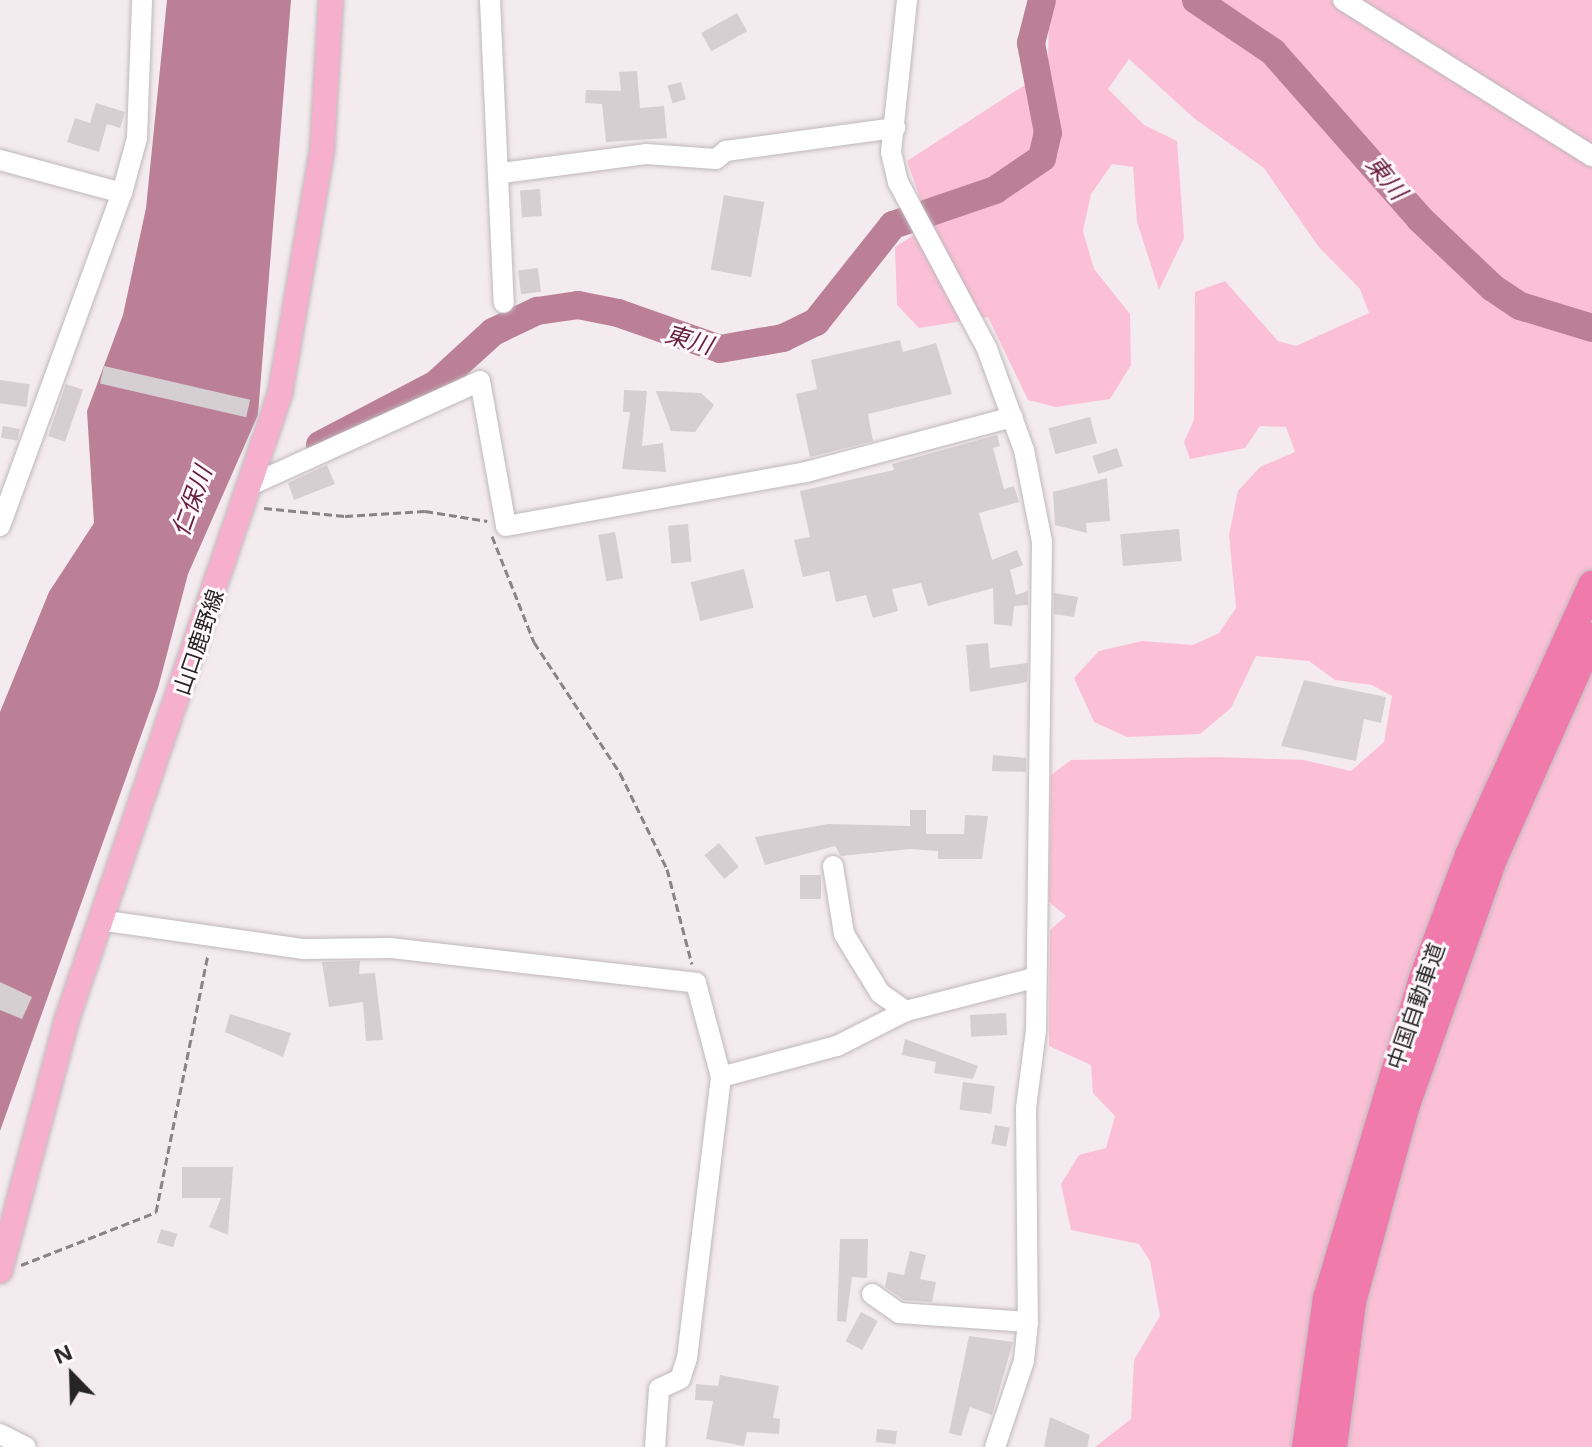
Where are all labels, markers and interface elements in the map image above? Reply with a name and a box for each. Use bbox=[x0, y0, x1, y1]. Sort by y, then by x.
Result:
water label: 東川 bbox=[1361, 149, 1413, 205]
water label: 東川 bbox=[662, 319, 716, 359]
water label: 仁保川 bbox=[165, 462, 217, 540]
street label: 山口鹿野線 bbox=[168, 586, 228, 698]
street label: 中国自動車道 bbox=[1381, 939, 1449, 1073]
north arrow bbox=[32, 1335, 112, 1415]
text: N bbox=[49, 1336, 77, 1370]

